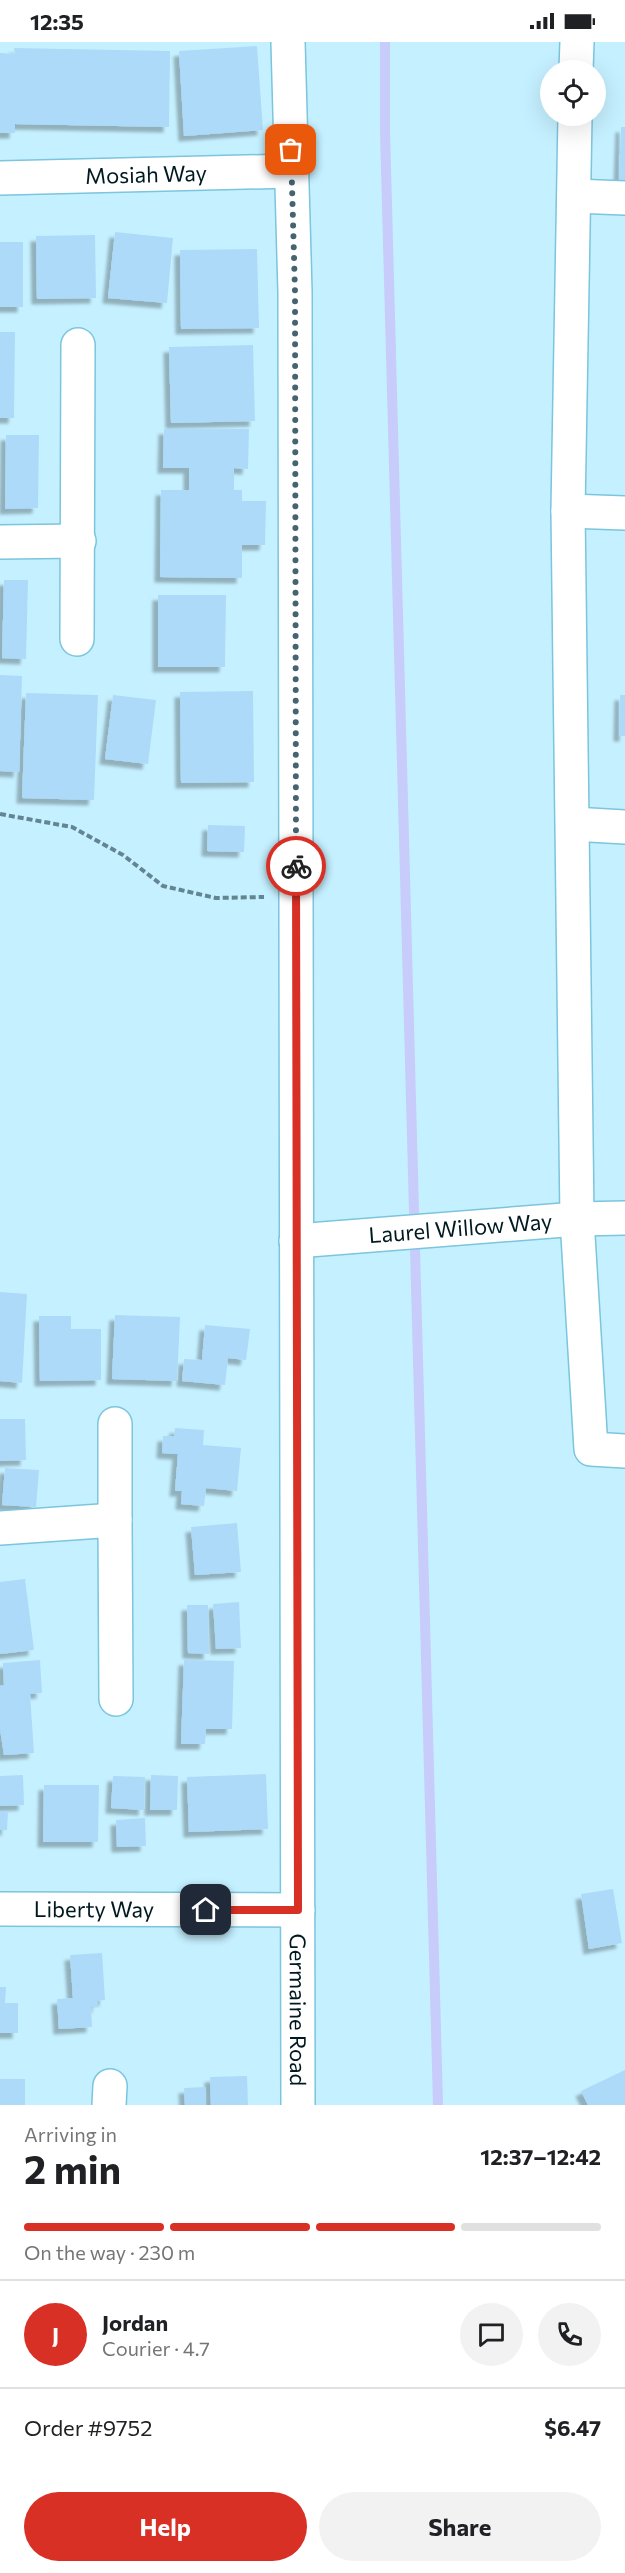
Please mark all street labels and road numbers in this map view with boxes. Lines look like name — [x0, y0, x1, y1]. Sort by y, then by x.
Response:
street label: Mosiah Way — [85, 159, 207, 189]
street label: Laurel Willow Way — [368, 1207, 553, 1248]
street label: Liberty Way — [34, 1895, 154, 1923]
street label: Germaine Road — [285, 1933, 312, 2086]

